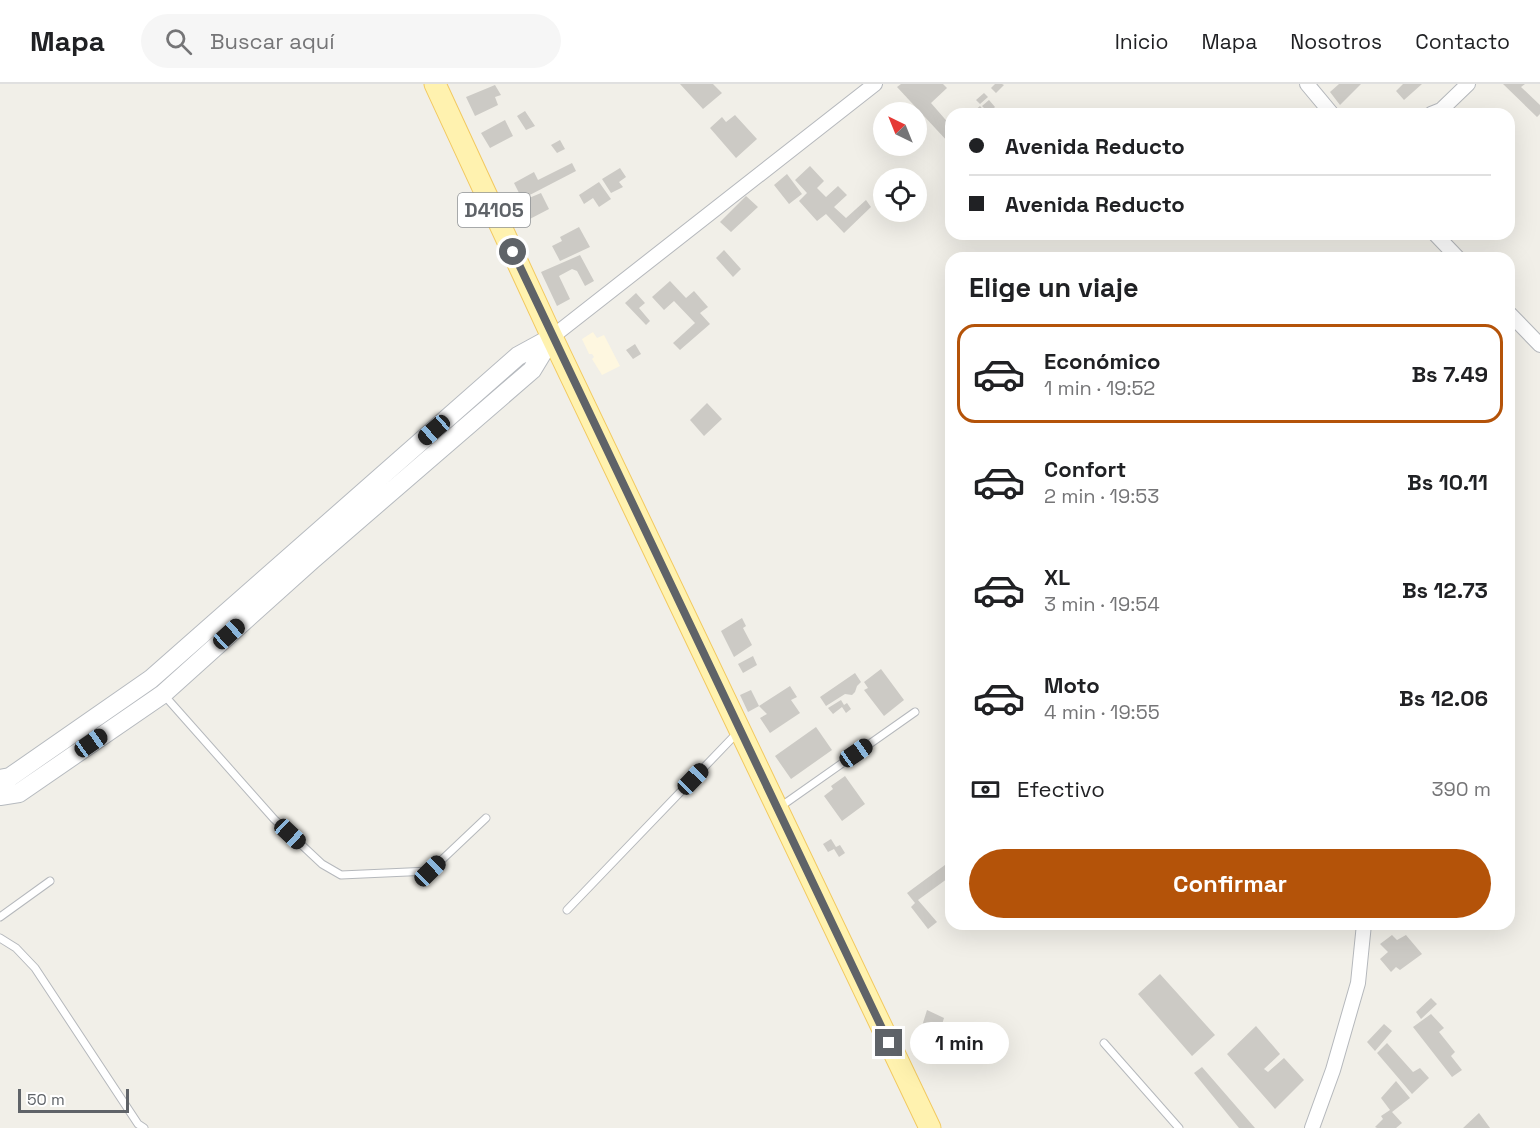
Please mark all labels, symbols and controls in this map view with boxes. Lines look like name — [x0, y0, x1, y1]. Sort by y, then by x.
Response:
search box — [141, 14, 561, 68]
text: Mapa — [30, 23, 105, 59]
icon: search — [162, 25, 195, 58]
text: Buscar aquí — [210, 27, 335, 55]
text: Inicio — [1115, 28, 1169, 55]
text: Mapa — [1202, 28, 1257, 55]
text: Nosotros — [1290, 28, 1382, 55]
text: Contacto — [1415, 28, 1510, 55]
north arrow — [873, 102, 927, 156]
map controls — [873, 102, 927, 222]
text: Avenida Reducto — [1005, 132, 1185, 160]
button: locate — [873, 168, 927, 222]
text: Avenida Reducto — [1005, 190, 1185, 218]
road number: D4105 — [458, 193, 530, 227]
route start — [499, 238, 526, 265]
text: Elige un viaje — [969, 270, 1139, 305]
icon: car — [972, 347, 1026, 401]
text: Económico — [1044, 347, 1161, 375]
text: Bs 7.49 — [1411, 360, 1488, 388]
text: 1 min · 19:52 — [1044, 375, 1155, 401]
car — [415, 411, 453, 449]
icon: car — [972, 455, 1026, 509]
text: Confort — [1044, 455, 1126, 483]
text: Bs 10.11 — [1407, 468, 1488, 496]
text: 2 min · 19:53 — [1044, 483, 1159, 509]
icon: car — [972, 563, 1026, 617]
text: XL — [1044, 563, 1070, 591]
text: Bs 12.73 — [1402, 576, 1488, 604]
text: 3 min · 19:54 — [1044, 591, 1160, 617]
car — [210, 615, 248, 653]
icon: car — [972, 671, 1026, 725]
text: Moto — [1044, 671, 1100, 699]
text: Bs 12.06 — [1399, 684, 1488, 712]
text: 4 min · 19:55 — [1044, 699, 1160, 725]
car — [71, 725, 111, 761]
car — [836, 735, 876, 771]
car — [674, 760, 712, 798]
icon: cash — [969, 773, 1002, 806]
text: Efectivo — [1017, 775, 1105, 803]
text: 390 m — [1432, 776, 1491, 802]
car — [271, 815, 309, 853]
button: Confirmar — [969, 849, 1491, 918]
car — [411, 852, 449, 890]
callout: 1 min — [910, 1022, 1009, 1064]
route end — [875, 1029, 902, 1056]
text: 1 min — [935, 1030, 984, 1056]
scale bar — [18, 1086, 129, 1114]
text: 50 m — [27, 1089, 65, 1110]

